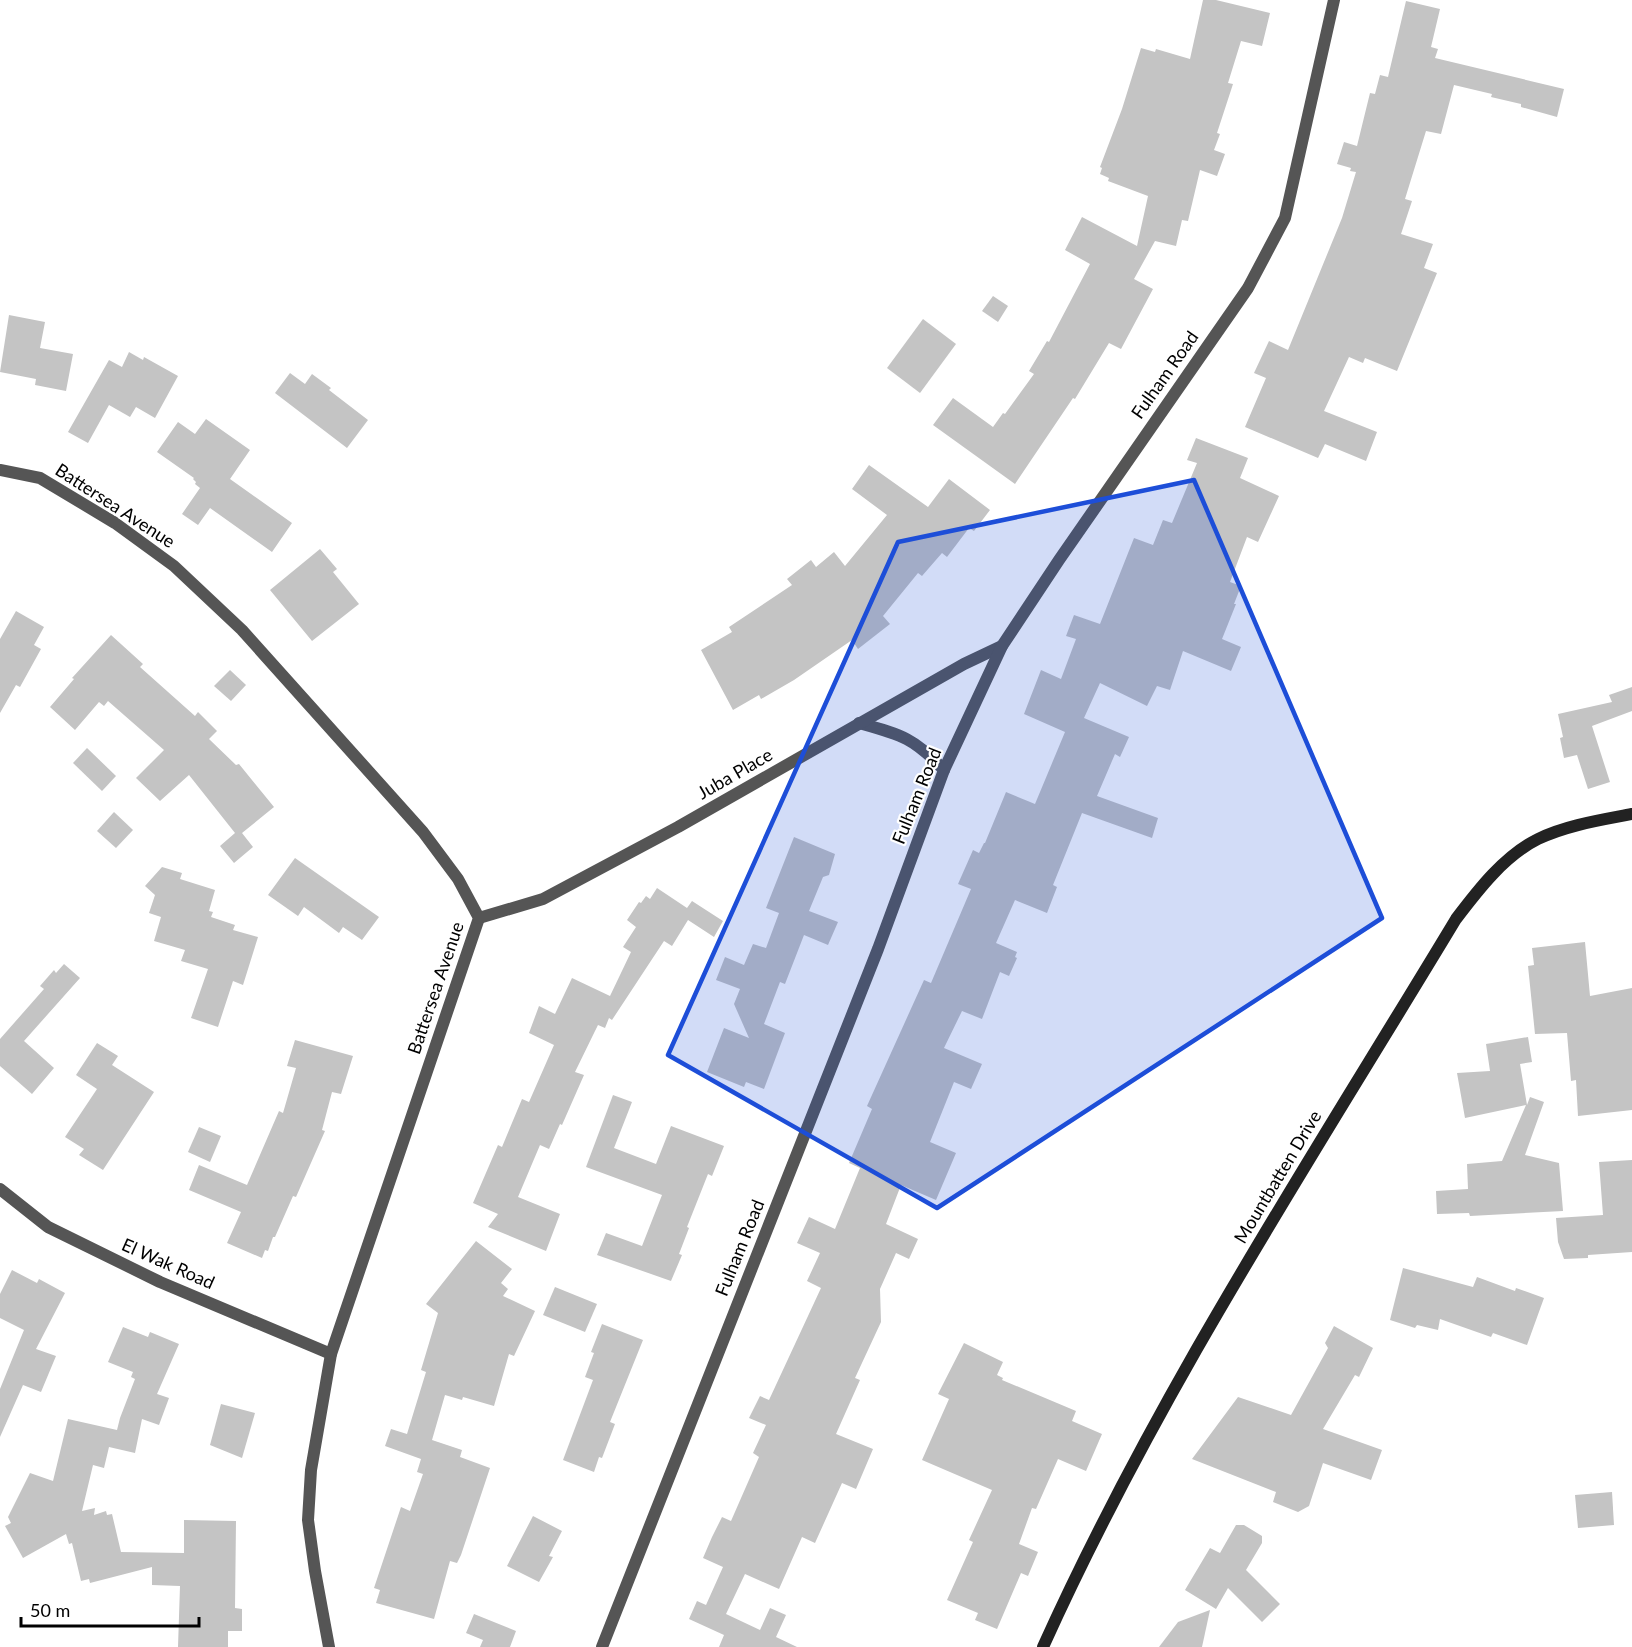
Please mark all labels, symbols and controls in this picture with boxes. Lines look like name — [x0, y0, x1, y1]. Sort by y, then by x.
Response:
street label: Fulham Road — [1126, 326, 1202, 423]
street label: Battersea Avenue — [52, 458, 180, 552]
street label: Juba Place — [693, 743, 776, 803]
street label: Fulham Road — [887, 744, 945, 847]
street label: Battersea Avenue — [402, 919, 468, 1057]
street label: Mountbatten Drive — [1229, 1106, 1326, 1247]
street label: Fulham Road — [710, 1196, 768, 1299]
street label: El Wak Road — [119, 1233, 218, 1293]
scale bar — [21, 1590, 200, 1628]
text: 50 m — [30, 1599, 70, 1621]

